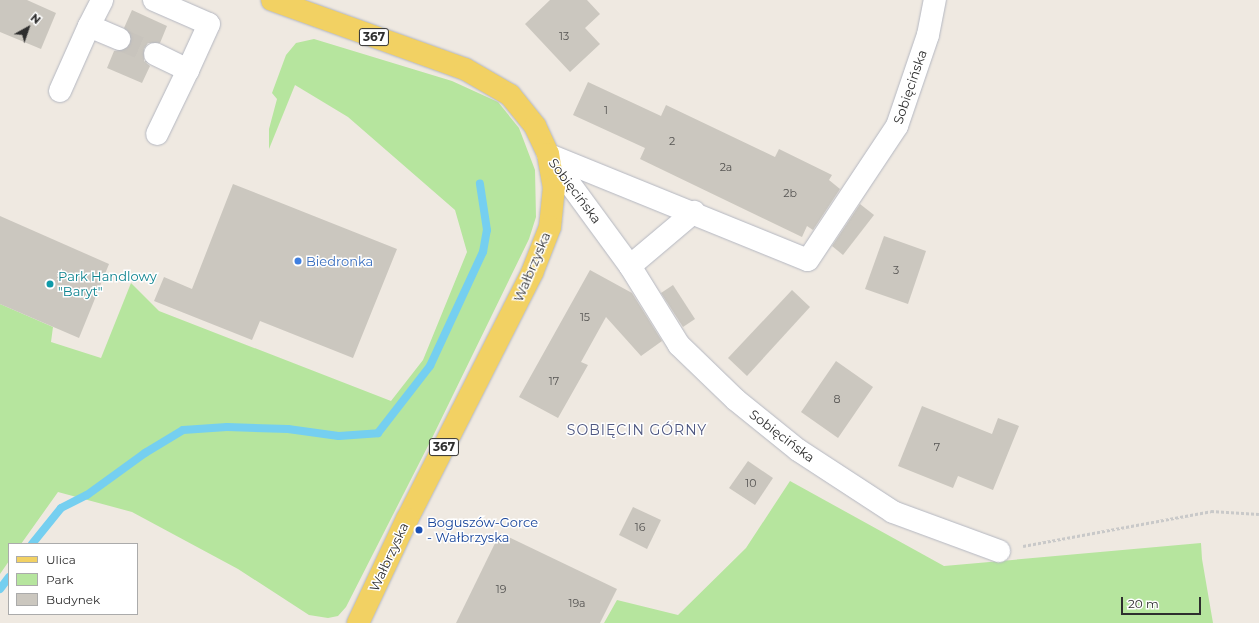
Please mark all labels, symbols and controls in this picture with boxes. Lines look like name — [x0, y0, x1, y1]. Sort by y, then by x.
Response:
north arrow — [8, 8, 48, 48]
text: N — [28, 11, 44, 27]
road number: 367 — [358, 27, 390, 47]
house number: 13 — [559, 29, 569, 43]
street label: Sobięcińska — [890, 48, 930, 126]
house number: 1 — [604, 103, 608, 117]
house number: 2 — [669, 134, 675, 148]
street label: Sobięcińska — [545, 155, 605, 227]
house number: 2a — [720, 160, 732, 174]
house number: 2b — [783, 186, 797, 200]
street label: Wałbrzyska — [510, 230, 554, 304]
place label: Biedronka — [306, 253, 373, 269]
marker: Biedronka — [293, 256, 303, 266]
house number: 3 — [893, 263, 899, 277]
place label: Park Handlowy "Baryt" — [58, 269, 157, 300]
marker: Park Handlowy "Baryt" — [45, 279, 55, 289]
house number: 15 — [580, 310, 590, 324]
house number: 17 — [549, 374, 559, 388]
house number: 8 — [833, 392, 841, 406]
street label: Sobięcińska — [746, 406, 818, 466]
district label: SOBIĘCIN GÓRNY — [567, 422, 707, 438]
road number: 367 — [428, 437, 460, 457]
house number: 7 — [934, 440, 940, 454]
house number: 10 — [745, 476, 757, 490]
place label: Boguszów-Gorce - Wałbrzyska — [427, 515, 538, 546]
street label: Wałbrzyska — [366, 520, 412, 594]
house number: 16 — [635, 520, 645, 534]
marker: Boguszów-Gorce - Wałbrzyska — [414, 525, 424, 535]
legend — [8, 543, 138, 615]
text: Ulica — [46, 552, 76, 567]
text: Park — [46, 572, 73, 587]
house number: 19 — [496, 582, 506, 596]
scale bar — [1123, 589, 1203, 615]
text: Budynek — [46, 592, 100, 607]
house number: 19a — [568, 596, 586, 610]
text: 20 m — [1128, 596, 1159, 611]

